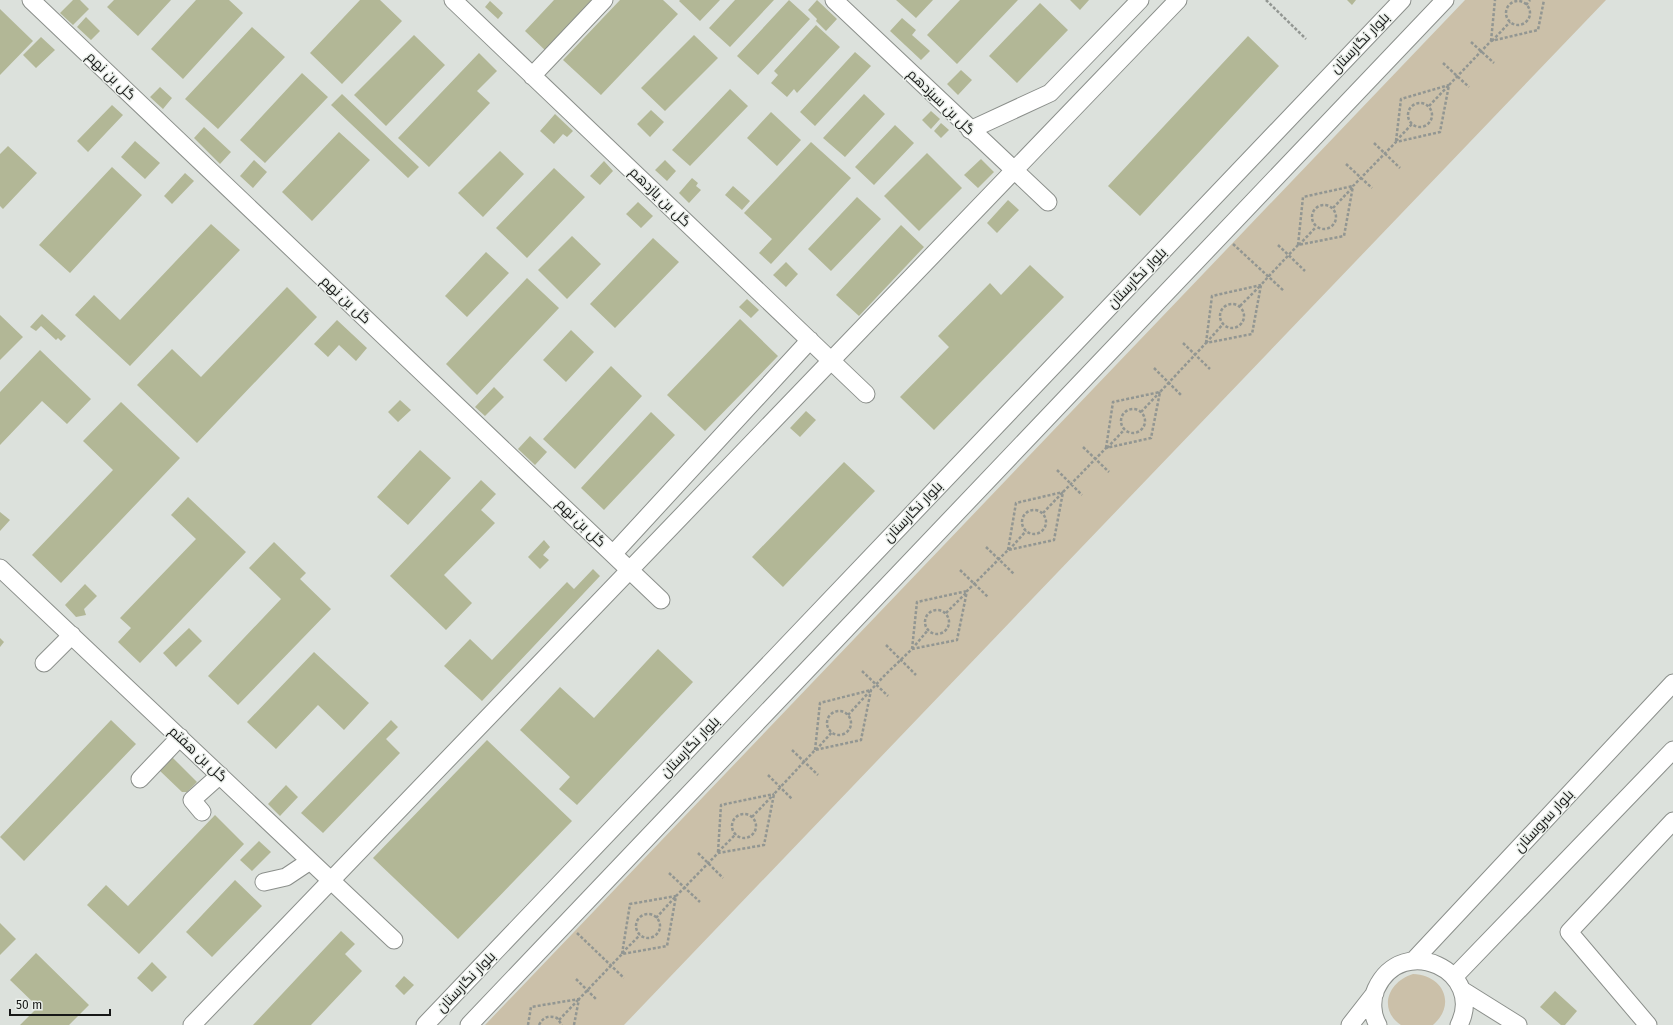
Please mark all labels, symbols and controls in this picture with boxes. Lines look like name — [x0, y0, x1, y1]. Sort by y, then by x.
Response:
street label: بلوار نگارستان — [1327, 9, 1393, 77]
street label: گل بن نهم — [82, 48, 139, 105]
street label: گل بن سیزدهم — [903, 66, 978, 139]
street label: گل بن یازدهم — [625, 163, 694, 231]
street label: بلوار نگارستان — [1104, 244, 1170, 312]
street label: گل بن نهم — [317, 273, 375, 328]
street label: بلوار نگارستان — [880, 478, 946, 546]
street label: گل بن نهم — [552, 495, 609, 552]
street label: بلوار نگارستان — [657, 713, 723, 781]
street label: گل بن هفتم — [165, 723, 231, 786]
street label: بلوار سروستان — [1511, 786, 1577, 856]
street label: بلوار نگارستان — [433, 948, 499, 1016]
scale bar — [10, 991, 110, 1017]
text: 50 m — [16, 998, 42, 1012]

